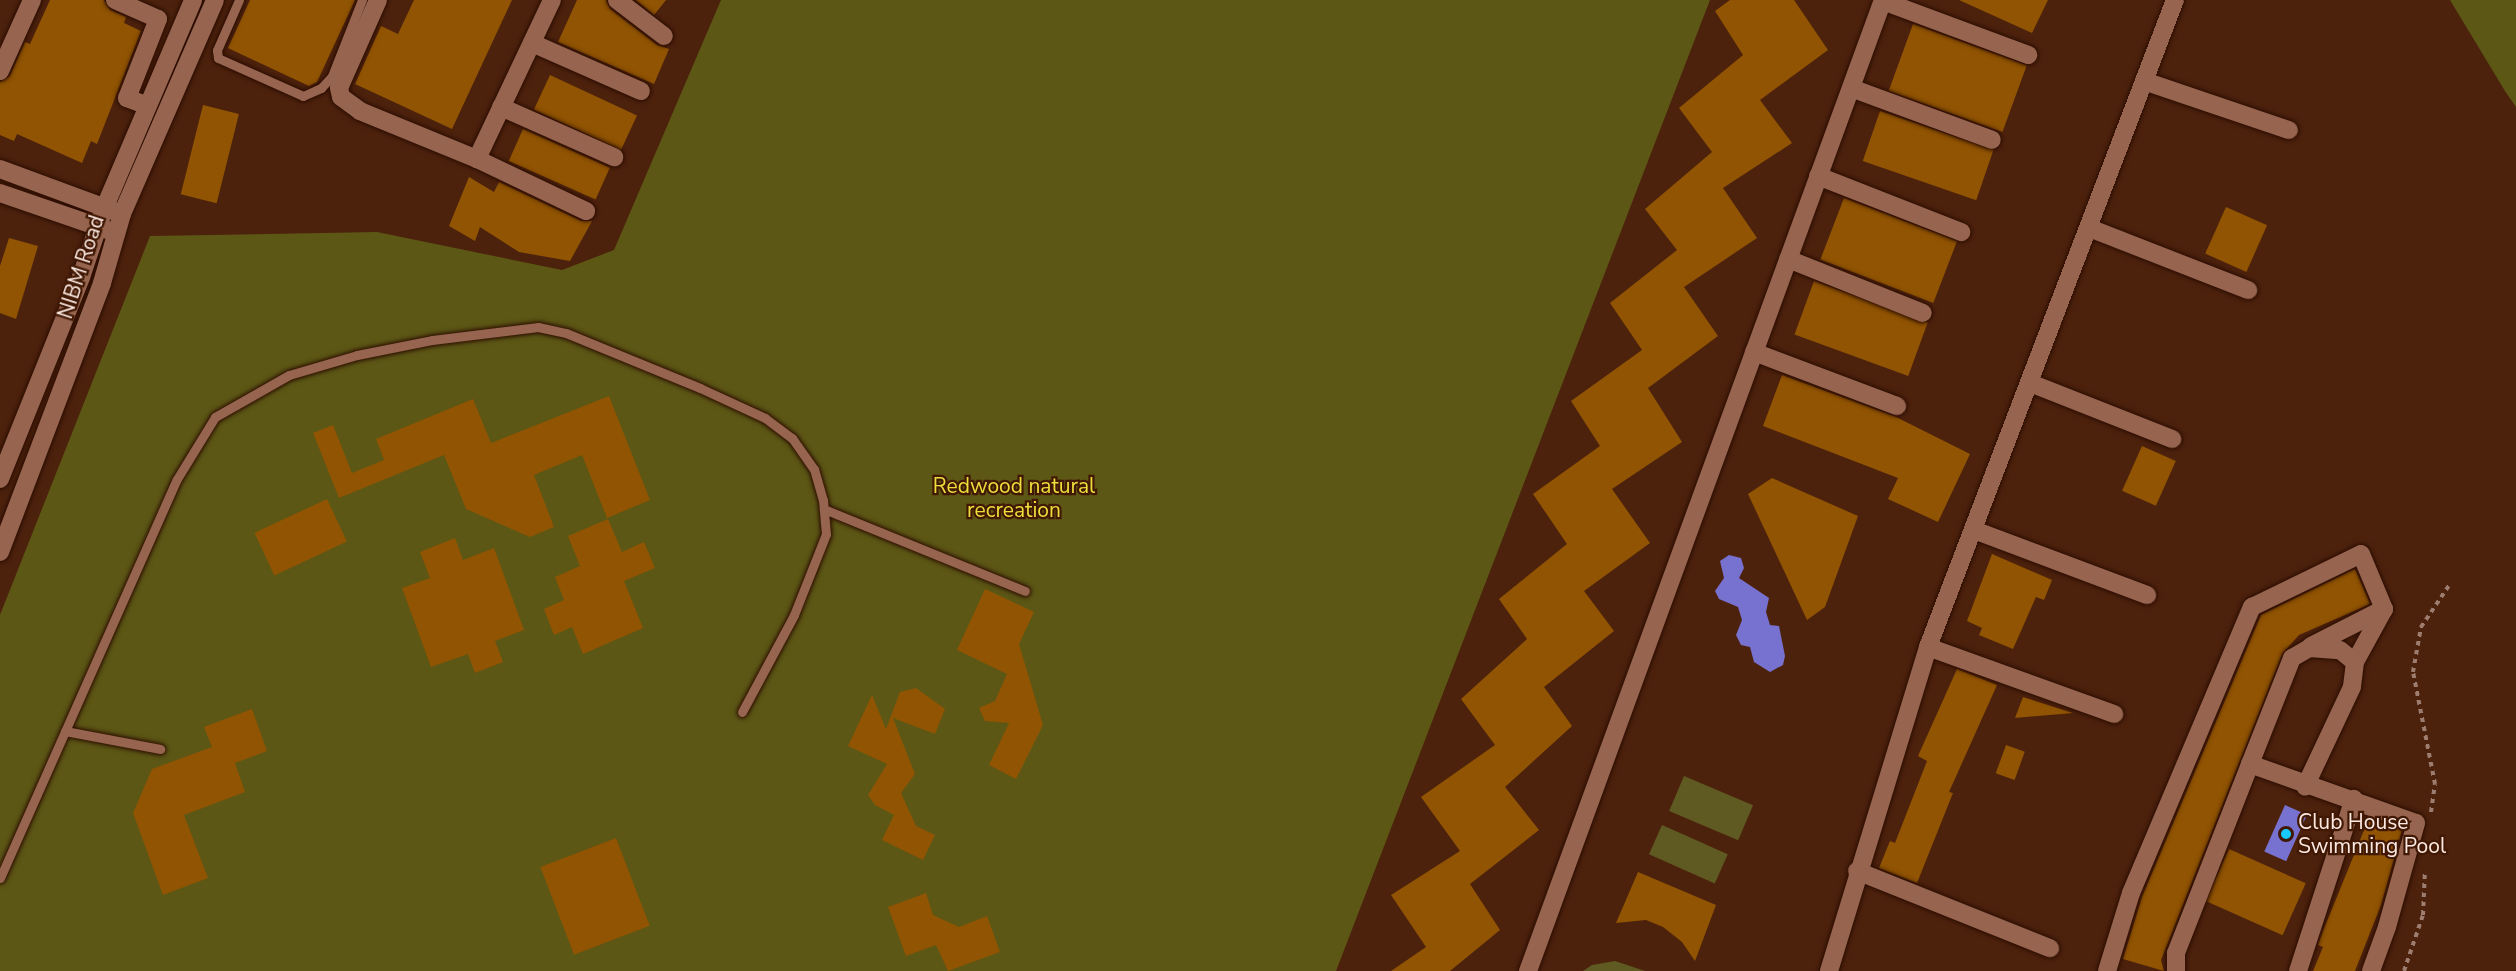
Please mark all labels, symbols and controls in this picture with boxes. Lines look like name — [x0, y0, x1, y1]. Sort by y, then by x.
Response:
street label: NIBM Road — [52, 212, 110, 322]
park label: Redwood natural recreation — [933, 473, 1095, 523]
place label: Club House Swimming Pool — [2298, 809, 2446, 859]
marker: Club House Swimming Pool — [2279, 827, 2293, 841]

